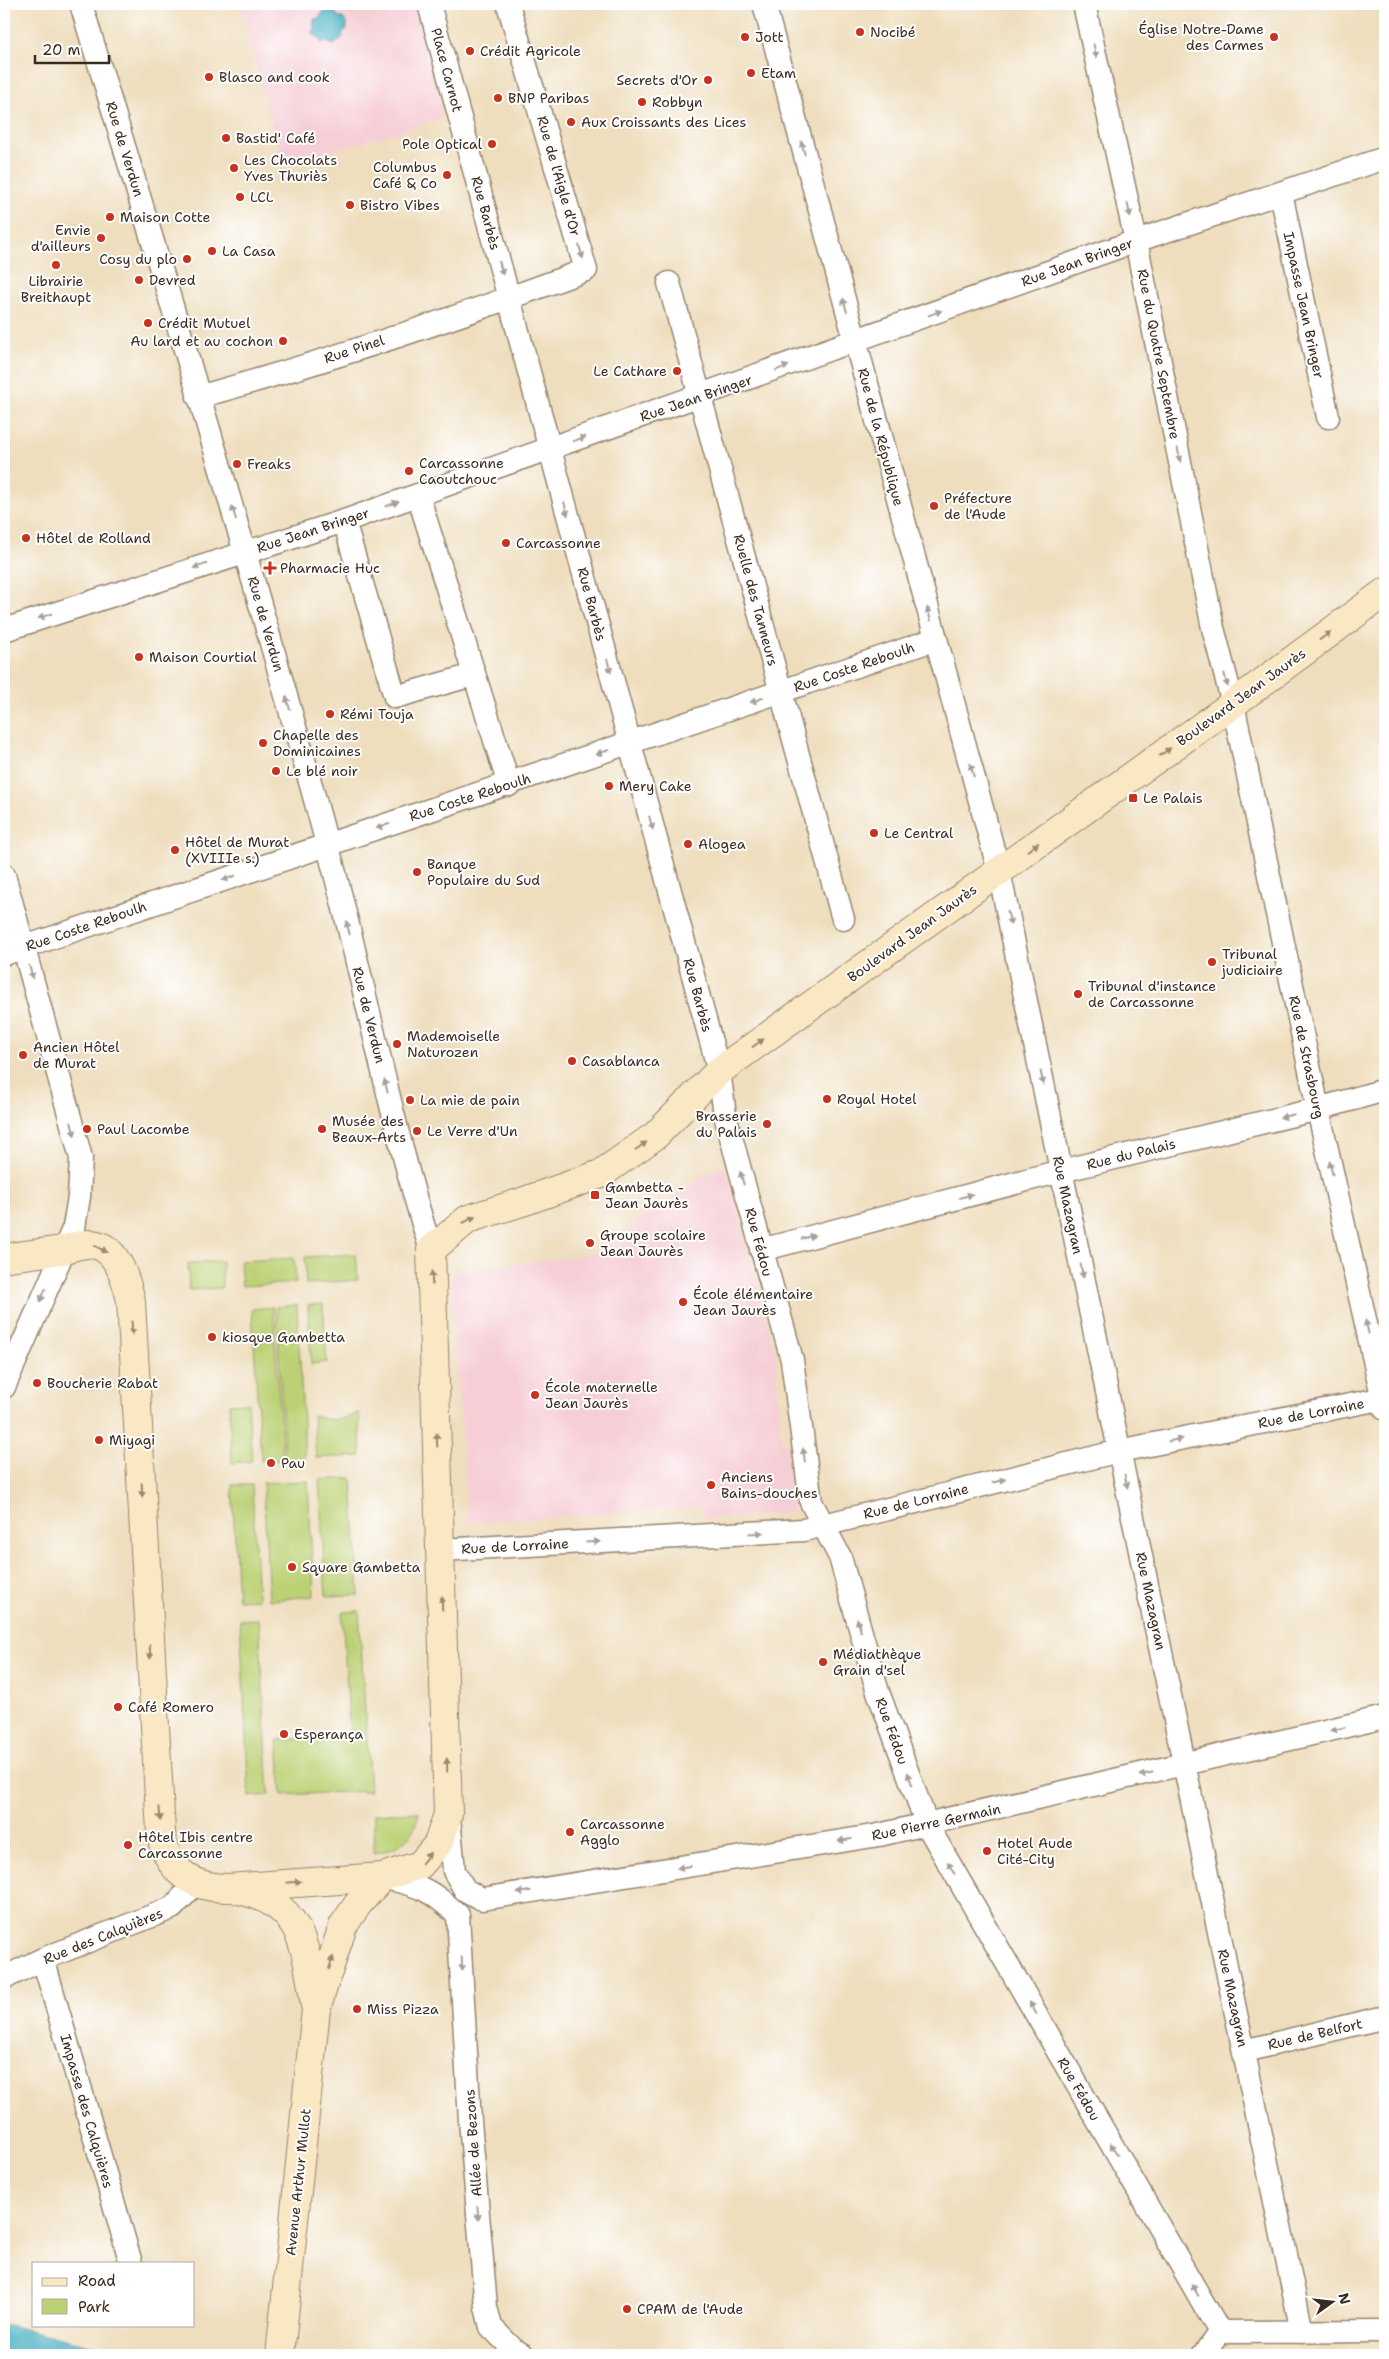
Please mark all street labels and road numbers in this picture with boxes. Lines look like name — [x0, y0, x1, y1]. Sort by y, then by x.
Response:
street label: Place Carnot — [427, 26, 467, 114]
street label: Rue de Verdun — [102, 99, 148, 199]
street label: Rue de l'Aigle d'Or — [533, 114, 585, 239]
street label: Rue Barbès — [468, 174, 505, 252]
street label: Impasse Jean Bringer — [1280, 230, 1328, 380]
street label: Rue Jean Bringer — [1019, 233, 1136, 291]
street label: Rue du Quatre Septembre — [1134, 267, 1184, 441]
street label: Rue Pinel — [322, 331, 387, 367]
street label: Rue de la République — [854, 366, 908, 508]
street label: Rue Jean Bringer — [638, 370, 755, 426]
street label: Rue Jean Bringer — [254, 503, 372, 557]
street label: Ruelle des Tanneurs — [730, 532, 782, 668]
street label: Rue Barbès — [574, 565, 611, 643]
street label: Rue de Verdun — [244, 574, 288, 674]
street label: Rue Coste Reboulh — [791, 638, 917, 696]
street label: Boulevard Jean Jaurès — [1173, 644, 1309, 750]
street label: Rue Coste Reboulh — [407, 769, 533, 825]
street label: Boulevard Jean Jaurès — [844, 880, 980, 986]
street label: Rue Coste Reboulh — [23, 897, 149, 955]
street label: Rue Barbès — [680, 956, 717, 1034]
street label: Rue de Verdun — [348, 965, 390, 1066]
street label: Rue de Strasbourg — [1285, 994, 1329, 1120]
street label: Rue du Palais — [1085, 1134, 1177, 1174]
street label: Rue Mazagran — [1049, 1154, 1087, 1256]
street label: Rue Fédou — [741, 1206, 777, 1278]
street label: Rue de Lorraine — [1256, 1394, 1366, 1432]
street label: Rue de Lorraine — [861, 1479, 971, 1523]
street label: Rue de Lorraine — [461, 1534, 569, 1558]
street label: Rue Mazagran — [1132, 1550, 1170, 1652]
street label: Rue Fédou — [872, 1695, 912, 1767]
street label: Rue Pierre Germain — [870, 1799, 1003, 1844]
street label: Rue des Calquières — [40, 1904, 166, 1968]
street label: Rue Mazagran — [1214, 1947, 1252, 2049]
street label: Rue de Belfort — [1266, 2014, 1364, 2054]
street label: Impasse des Calquières — [56, 2032, 118, 2190]
street label: Rue Fédou — [1054, 2054, 1104, 2124]
street label: Allée de Bezons — [460, 2088, 486, 2198]
street label: Avenue Arthur Mullot — [281, 2107, 315, 2257]

